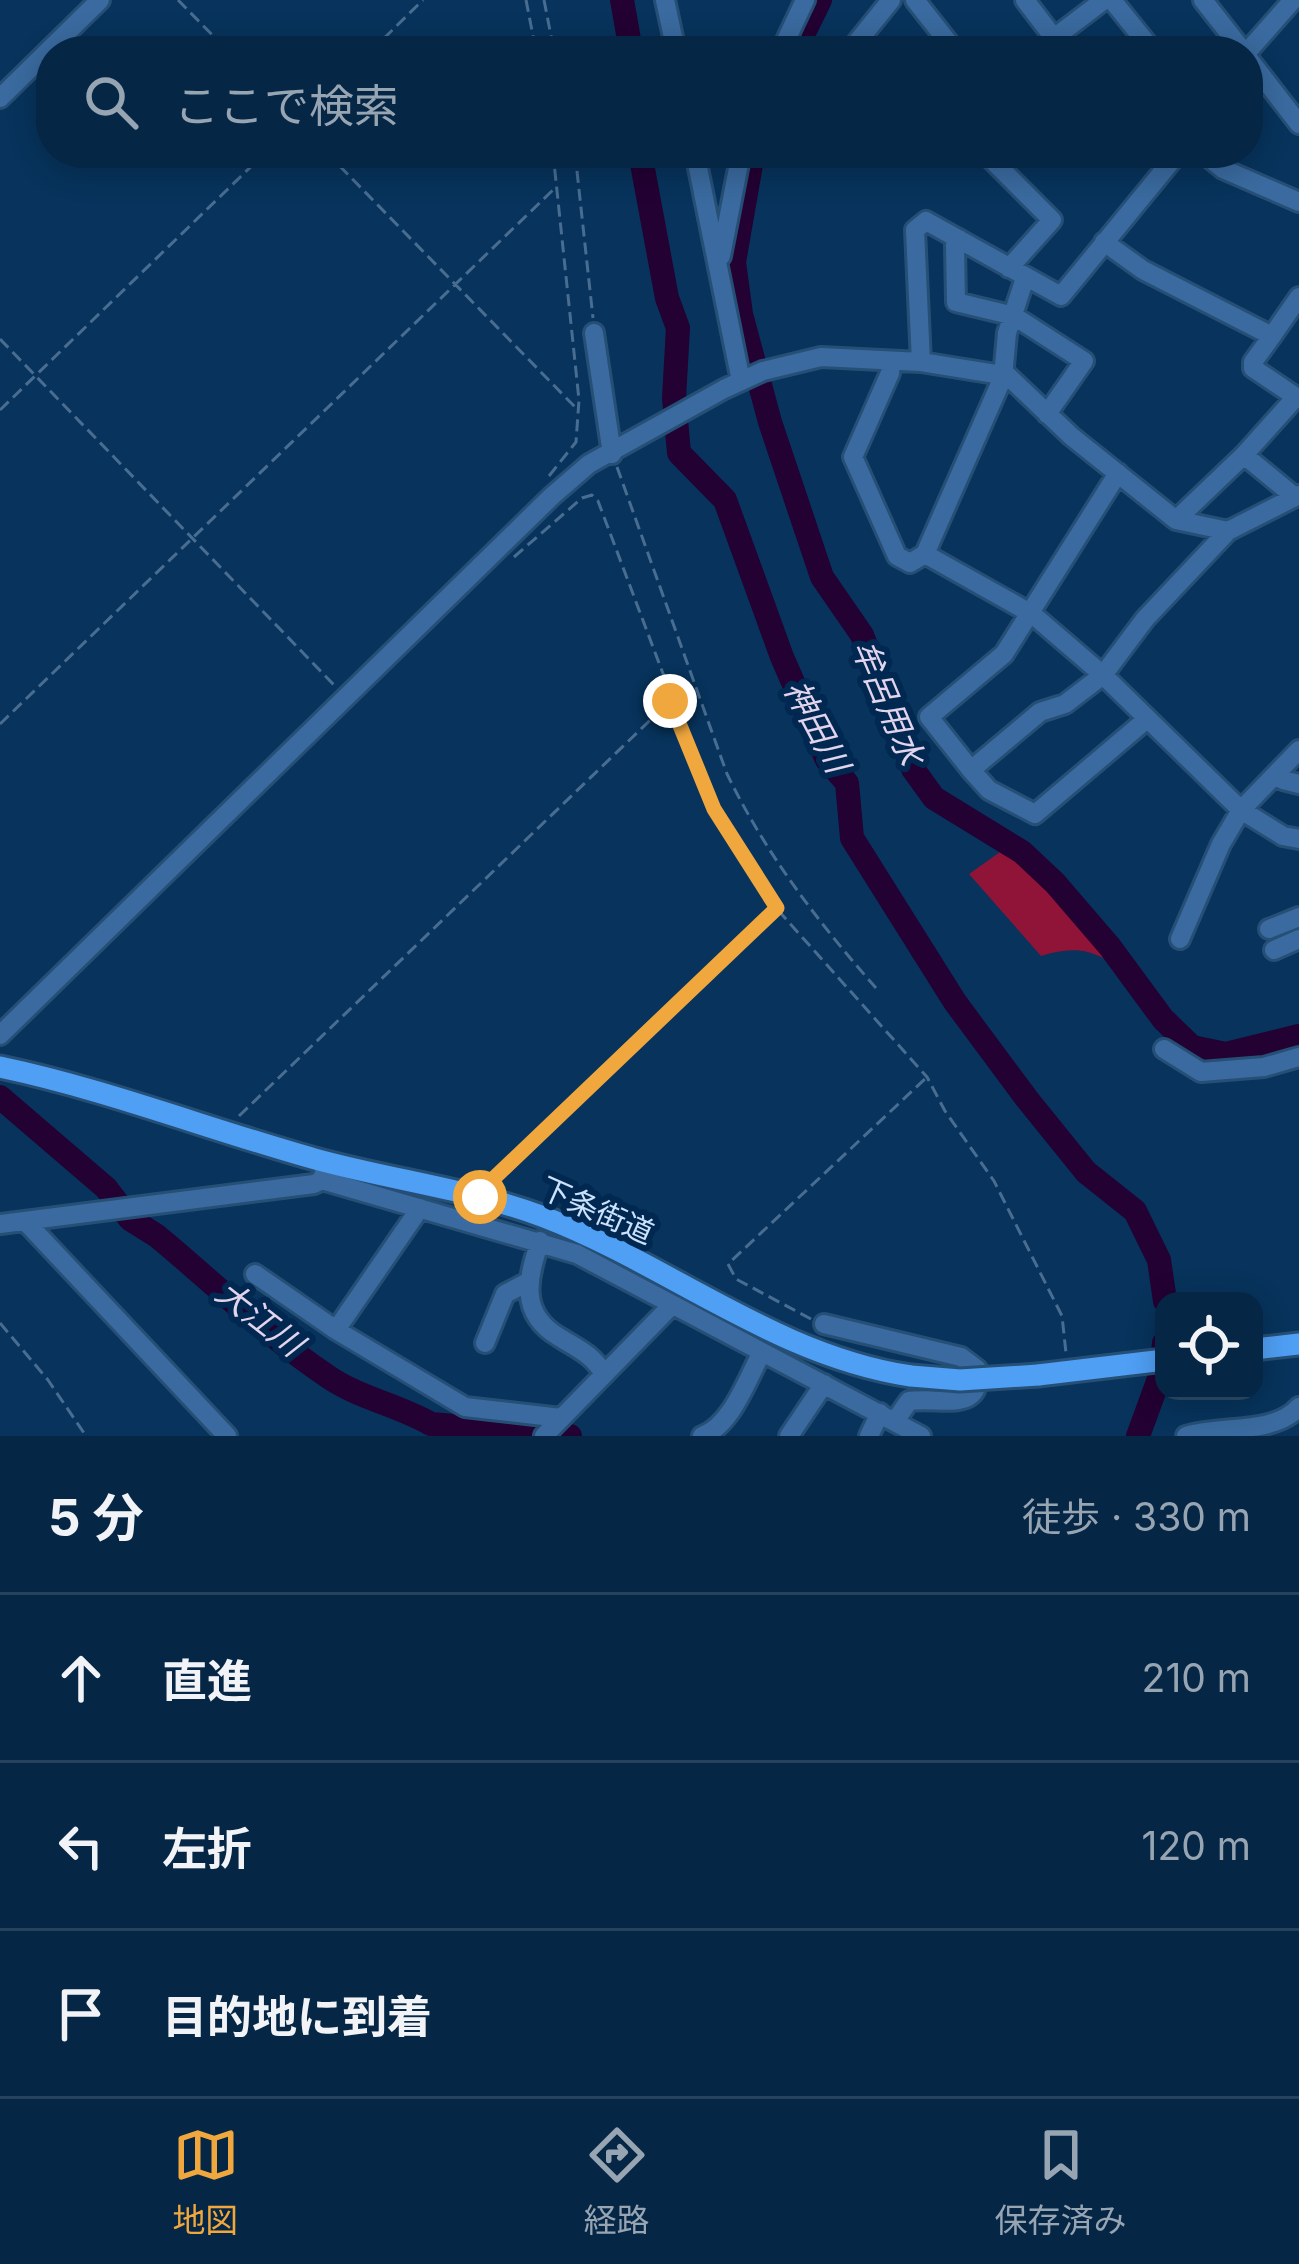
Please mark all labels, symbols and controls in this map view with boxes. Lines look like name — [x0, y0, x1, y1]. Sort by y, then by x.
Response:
search box — [36, 36, 1263, 168]
icon: search — [78, 69, 144, 135]
text: ここで検索 — [174, 78, 399, 133]
water label: 牟呂用水 — [844, 633, 933, 773]
water label: 神田川 — [776, 673, 859, 782]
route end — [643, 674, 697, 728]
street label: 下条街道 — [535, 1169, 660, 1251]
route start — [453, 1170, 507, 1224]
water label: 大江川 — [209, 1272, 314, 1366]
map controls — [1155, 1292, 1263, 1400]
button: locate — [1155, 1292, 1263, 1400]
text: 5 分 — [48, 1487, 144, 1548]
text: 徒歩 · 330 m — [1022, 1493, 1251, 1540]
icon: ahead — [48, 1645, 114, 1711]
text: 直進 — [162, 1653, 252, 1708]
text: 210 m — [1142, 1654, 1251, 1701]
icon: left — [48, 1813, 114, 1879]
text: 左折 — [162, 1821, 252, 1876]
text: 120 m — [1142, 1822, 1251, 1869]
icon: arrive — [48, 1981, 114, 2047]
text: 目的地に到着 — [162, 1989, 432, 2044]
tab: 地図 — [173, 2122, 239, 2242]
tab: 経路 — [584, 2122, 650, 2242]
tab: 保存済み — [995, 2122, 1127, 2242]

